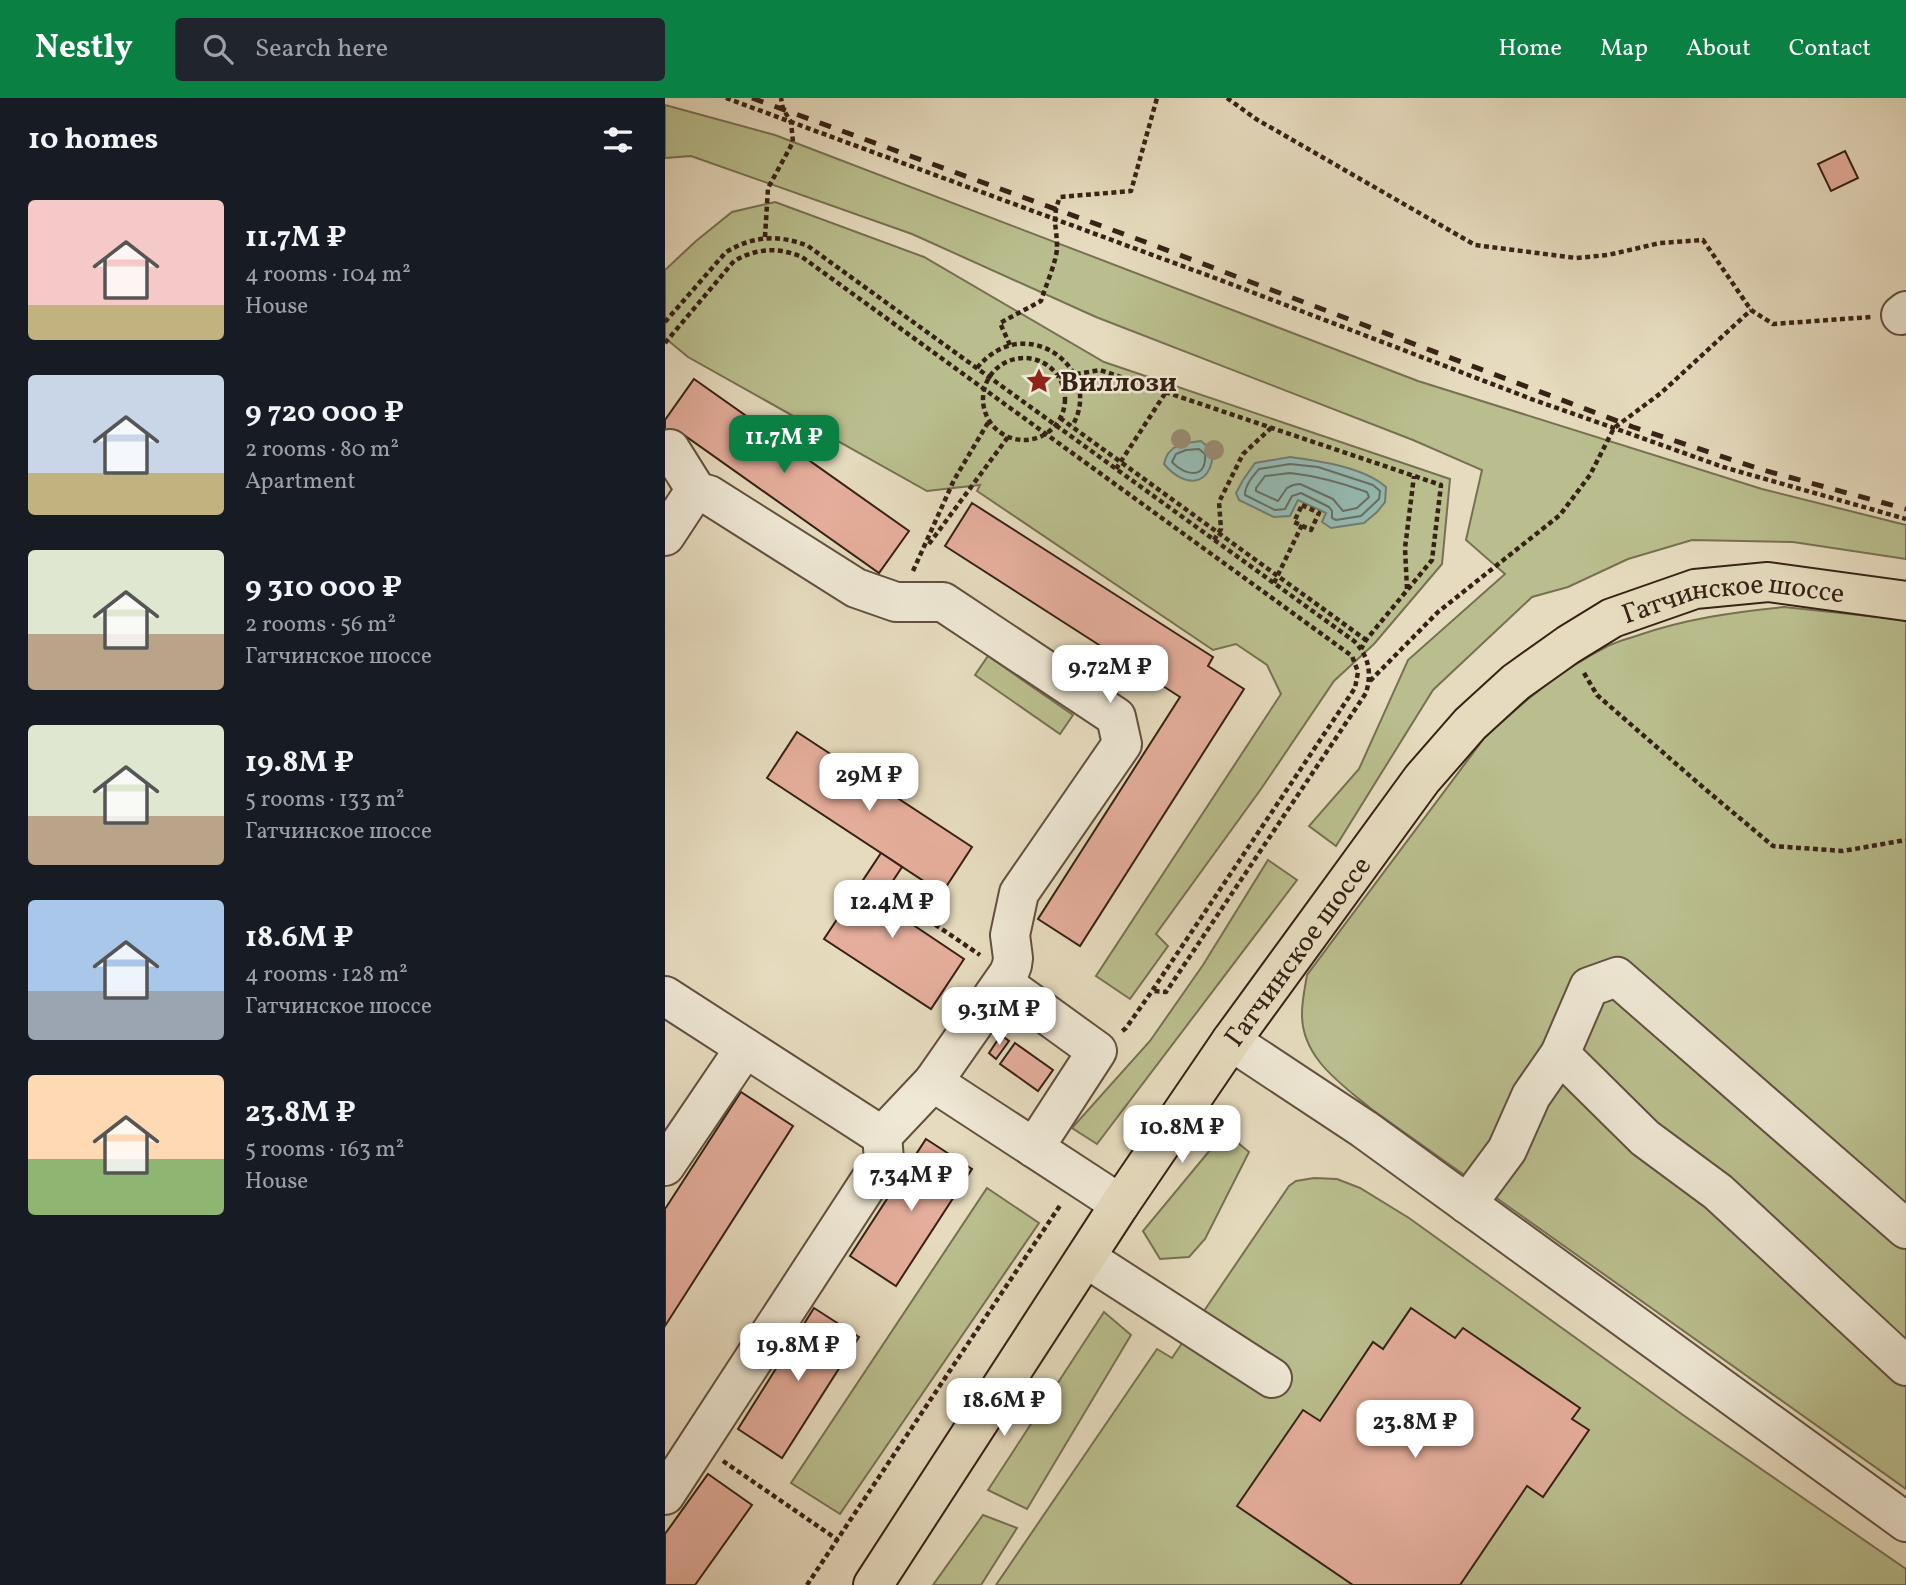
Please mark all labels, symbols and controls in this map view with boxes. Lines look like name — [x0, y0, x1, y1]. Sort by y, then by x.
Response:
search box — [175, 18, 665, 81]
text: Nestly — [35, 26, 133, 72]
icon: search — [199, 30, 237, 68]
text: Search here — [255, 31, 388, 67]
text: Home — [1498, 32, 1562, 66]
text: Map — [1600, 32, 1648, 66]
text: About — [1686, 32, 1751, 66]
text: Contact — [1789, 32, 1871, 66]
text: 10 homes — [28, 119, 158, 161]
icon: filters — [599, 121, 637, 159]
text: 11.7M ₽ — [245, 217, 347, 259]
icon: home — [84, 228, 168, 312]
text: 4 rooms · 104 m² — [245, 259, 411, 291]
text: House — [245, 291, 308, 323]
place label: Виллози — [1060, 364, 1177, 403]
place icon: Виллози — [1024, 366, 1054, 396]
text: 9 720 000 ₽ — [245, 392, 404, 434]
icon: home — [84, 403, 168, 487]
pin: 11.7M ₽ — [719, 416, 849, 475]
text: 11.7M ₽ — [745, 422, 823, 454]
text: 2 rooms · 80 m² — [245, 434, 399, 466]
text: Apartment — [245, 466, 356, 498]
street label: Гатчинское шоссе — [1617, 565, 1847, 635]
text: 9 310 000 ₽ — [245, 567, 402, 609]
icon: home — [84, 578, 168, 662]
text: 2 rooms · 56 m² — [245, 609, 396, 641]
text: Гатчинское шоссе — [245, 641, 432, 673]
pin: 9.72M ₽ — [1045, 646, 1175, 705]
text: 9.72M ₽ — [1068, 652, 1152, 684]
text: 19.8M ₽ — [245, 742, 354, 784]
icon: home — [84, 753, 168, 837]
pin: 29M ₽ — [820, 754, 918, 813]
text: 29M ₽ — [835, 760, 903, 792]
text: 5 rooms · 133 m² — [245, 784, 405, 816]
text: Гатчинское шоссе — [245, 816, 432, 848]
street label: Гатчинское шоссе — [1216, 849, 1382, 1056]
pin: 12.4M ₽ — [827, 880, 957, 940]
text: 12.4M ₽ — [850, 887, 934, 919]
text: 18.6M ₽ — [245, 917, 354, 959]
icon: home — [84, 928, 168, 1012]
text: 4 rooms · 128 m² — [245, 959, 408, 991]
pin: 9.31M ₽ — [934, 988, 1064, 1047]
text: Гатчинское шоссе — [245, 991, 432, 1023]
text: 9.31M ₽ — [958, 994, 1040, 1026]
text: 23.8M ₽ — [245, 1092, 356, 1134]
icon: home — [84, 1103, 168, 1187]
pin: 10.8M ₽ — [1117, 1105, 1247, 1165]
text: 10.8M ₽ — [1139, 1112, 1225, 1144]
text: 5 rooms · 163 m² — [245, 1134, 404, 1166]
pin: 7.34M ₽ — [846, 1154, 976, 1213]
text: 7.34M ₽ — [869, 1160, 953, 1192]
text: House — [245, 1166, 308, 1198]
pin: 19.8M ₽ — [733, 1324, 863, 1383]
text: 19.8M ₽ — [756, 1330, 840, 1362]
pin: 18.6M ₽ — [939, 1378, 1069, 1438]
text: 18.6M ₽ — [962, 1385, 1046, 1417]
pin: 23.8M ₽ — [1350, 1400, 1480, 1460]
text: 23.8M ₽ — [1372, 1407, 1458, 1439]

